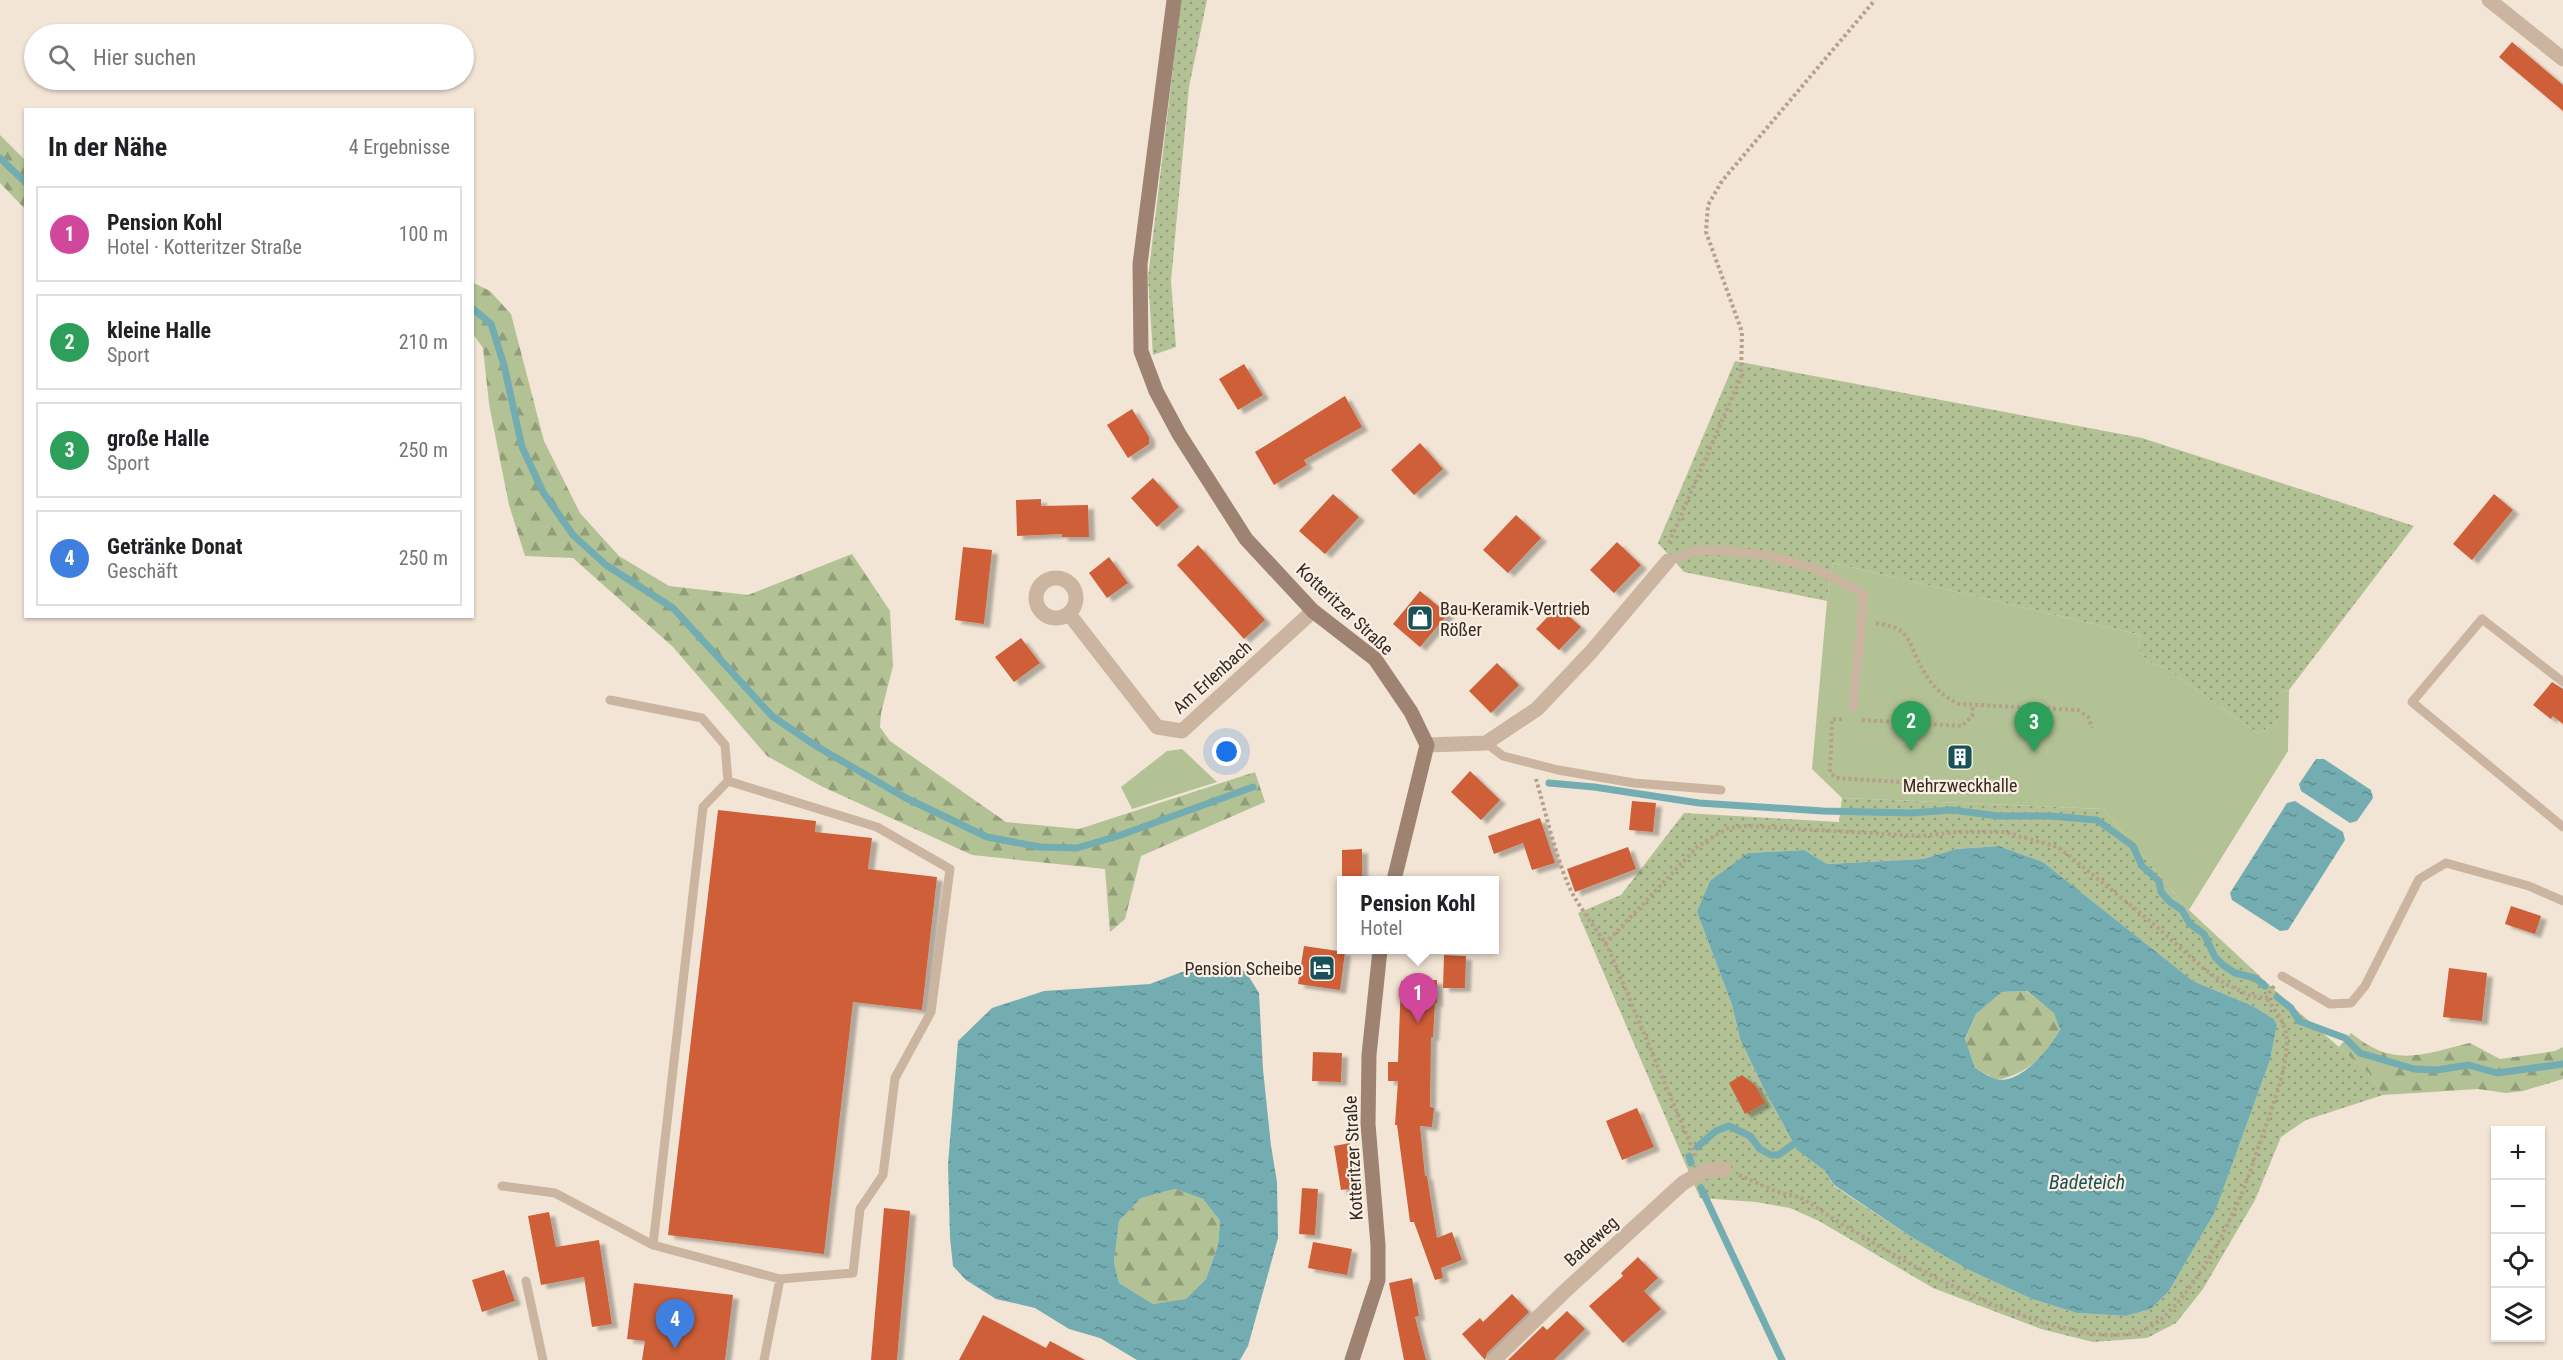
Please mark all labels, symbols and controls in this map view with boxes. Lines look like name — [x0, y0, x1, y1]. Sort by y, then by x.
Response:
search box — [24, 24, 474, 90]
icon: search — [45, 41, 78, 74]
text: Hier suchen — [93, 45, 196, 70]
text: In der Nähe — [48, 132, 167, 162]
text: 4 Ergebnisse — [349, 135, 450, 159]
text: Pension Kohl — [107, 210, 222, 235]
text: 1 — [64, 222, 75, 246]
text: 100 m — [399, 222, 448, 246]
text: Hotel · Kotteritzer Straße — [107, 235, 302, 259]
text: kleine Halle — [107, 318, 211, 343]
text: 2 — [64, 330, 75, 354]
text: 210 m — [399, 330, 448, 354]
text: Sport — [107, 343, 150, 367]
text: große Halle — [107, 426, 209, 451]
text: 3 — [64, 438, 75, 462]
text: 250 m — [399, 438, 448, 462]
text: Sport — [107, 451, 150, 475]
text: Getränke Donat — [107, 534, 243, 559]
text: 4 — [64, 546, 75, 570]
text: 250 m — [399, 546, 448, 570]
text: Geschäft — [107, 559, 178, 583]
street label: Kotteritzer Straße — [1292, 559, 1398, 659]
place label: Bau-Keramik-Vertrieb Rößer — [1440, 598, 1590, 640]
shop icon: Bau-Keramik-Vertrieb Rößer — [1405, 603, 1435, 633]
street label: Am Erlenbach — [1168, 636, 1256, 718]
pin: 2 — [1892, 702, 1930, 751]
pin: 3 — [2014, 702, 2054, 752]
your location — [1212, 737, 1241, 766]
building icon: Mehrzweckhalle — [1945, 742, 1975, 772]
place label: Mehrzweckhalle — [1903, 775, 2017, 796]
popup — [1337, 876, 1499, 954]
text: Pension Kohl — [1360, 891, 1476, 916]
text: Hotel — [1360, 916, 1403, 940]
hotel icon: Pension Scheibe — [1307, 953, 1337, 983]
place label: Pension Scheibe — [1185, 958, 1302, 979]
pin: 1 — [1398, 974, 1438, 1023]
street label: Kotteritzer Straße — [1339, 1095, 1367, 1221]
map controls — [2491, 1126, 2545, 1342]
button: + — [2491, 1126, 2545, 1180]
water label: Badeteich — [2049, 1170, 2125, 1194]
button: − — [2491, 1180, 2545, 1234]
street label: Badeweg — [1560, 1212, 1622, 1270]
button: locate — [2491, 1234, 2545, 1288]
button: layers — [2491, 1288, 2545, 1342]
pin: 4 — [656, 1300, 694, 1349]

